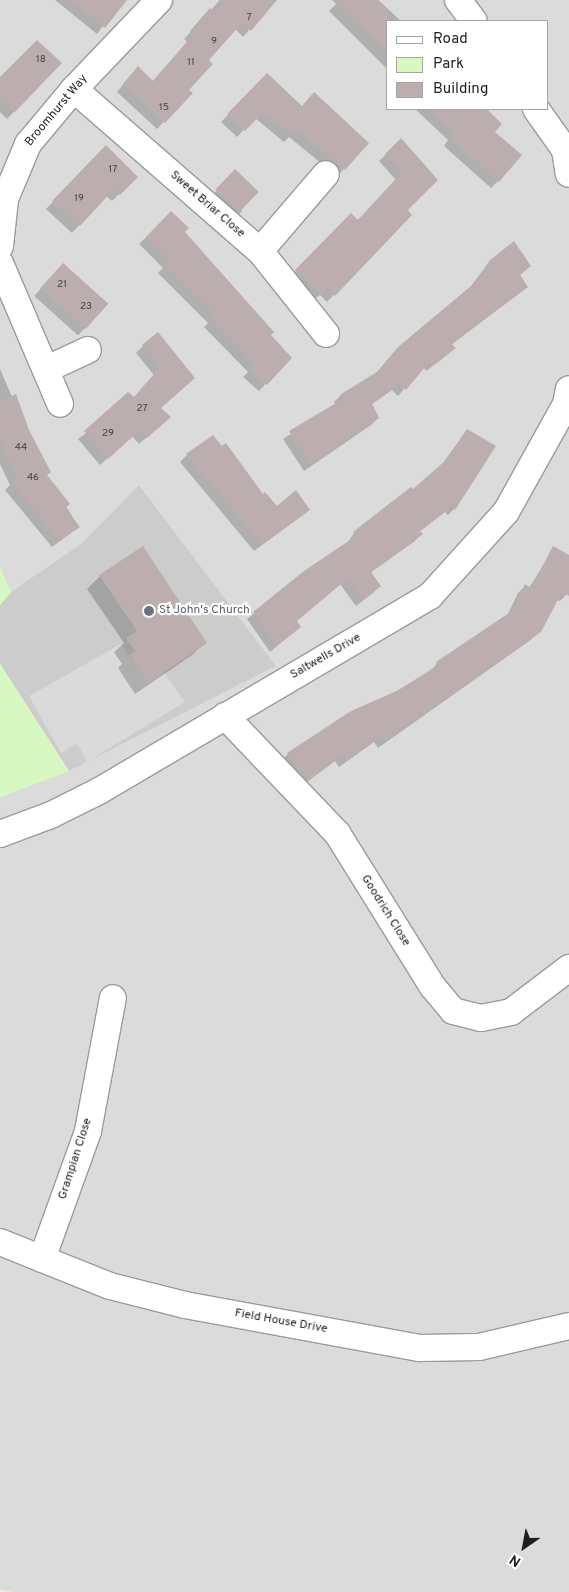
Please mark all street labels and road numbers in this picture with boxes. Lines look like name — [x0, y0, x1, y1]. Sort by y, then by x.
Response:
street label: Broomhurst Way — [23, 72, 91, 150]
street label: Sweet Briar Close — [167, 169, 247, 241]
street label: Saltwells Drive — [288, 631, 364, 683]
street label: Goodrich Close — [357, 873, 413, 949]
street label: Grampian Close — [56, 1116, 96, 1202]
street label: Field House Drive — [233, 1307, 329, 1337]

